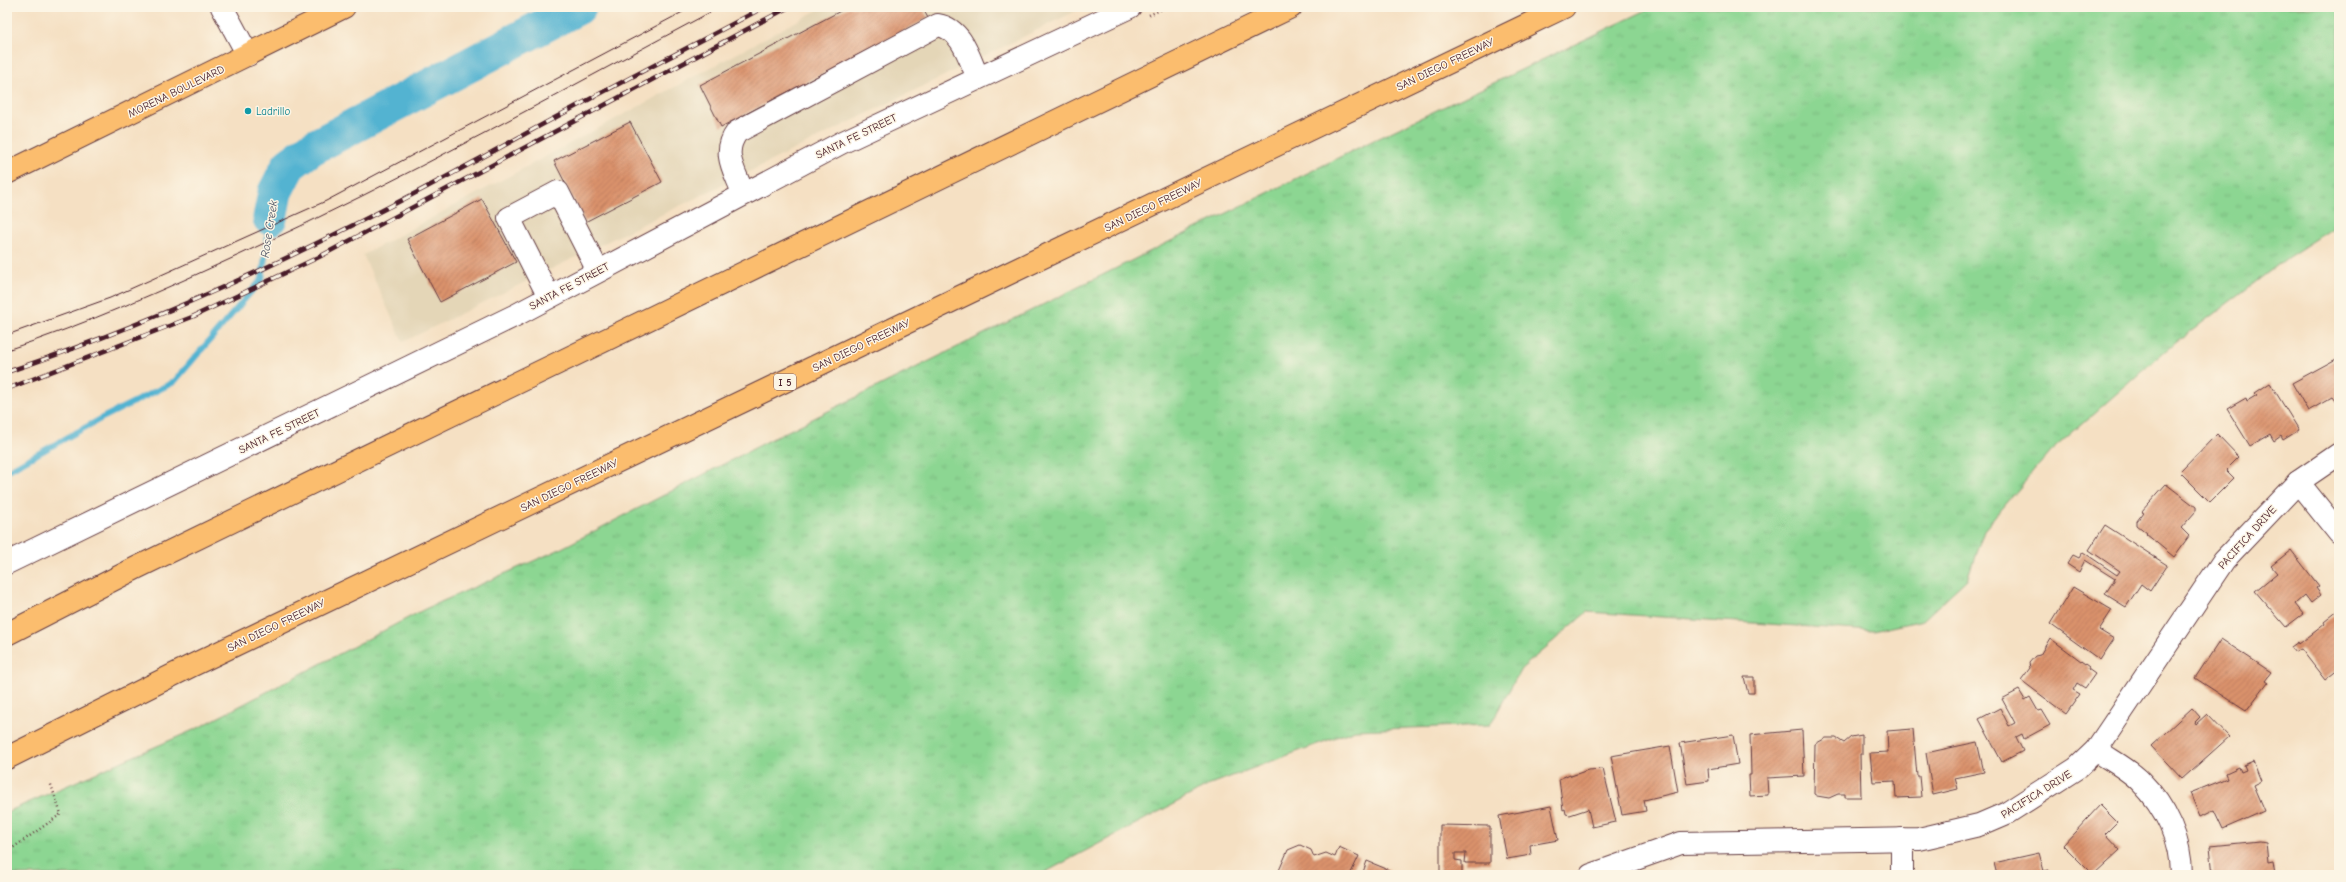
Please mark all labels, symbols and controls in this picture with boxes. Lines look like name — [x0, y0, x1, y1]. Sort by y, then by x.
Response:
street label: SAN DIEGO FREEWAY — [1394, 35, 1496, 94]
street label: MORENA BOULEVARD — [126, 62, 227, 120]
place label: Ladrillo — [256, 105, 291, 118]
marker: Ladrillo — [243, 106, 253, 116]
street label: SANTA FE STREET — [814, 111, 899, 162]
street label: SAN DIEGO FREEWAY — [1102, 176, 1204, 235]
water label: Rose Creek — [258, 199, 280, 259]
street label: SANTA FE STREET — [527, 260, 612, 313]
street label: SAN DIEGO FREEWAY — [810, 316, 912, 375]
road number: I 5 — [774, 374, 796, 390]
street label: SANTA FE STREET — [237, 406, 322, 457]
street label: SAN DIEGO FREEWAY — [518, 456, 620, 515]
street label: PACIFICA DRIVE — [2216, 503, 2279, 572]
street label: SAN DIEGO FREEWAY — [225, 596, 327, 655]
street label: PACIFICA DRIVE — [1999, 767, 2074, 821]

